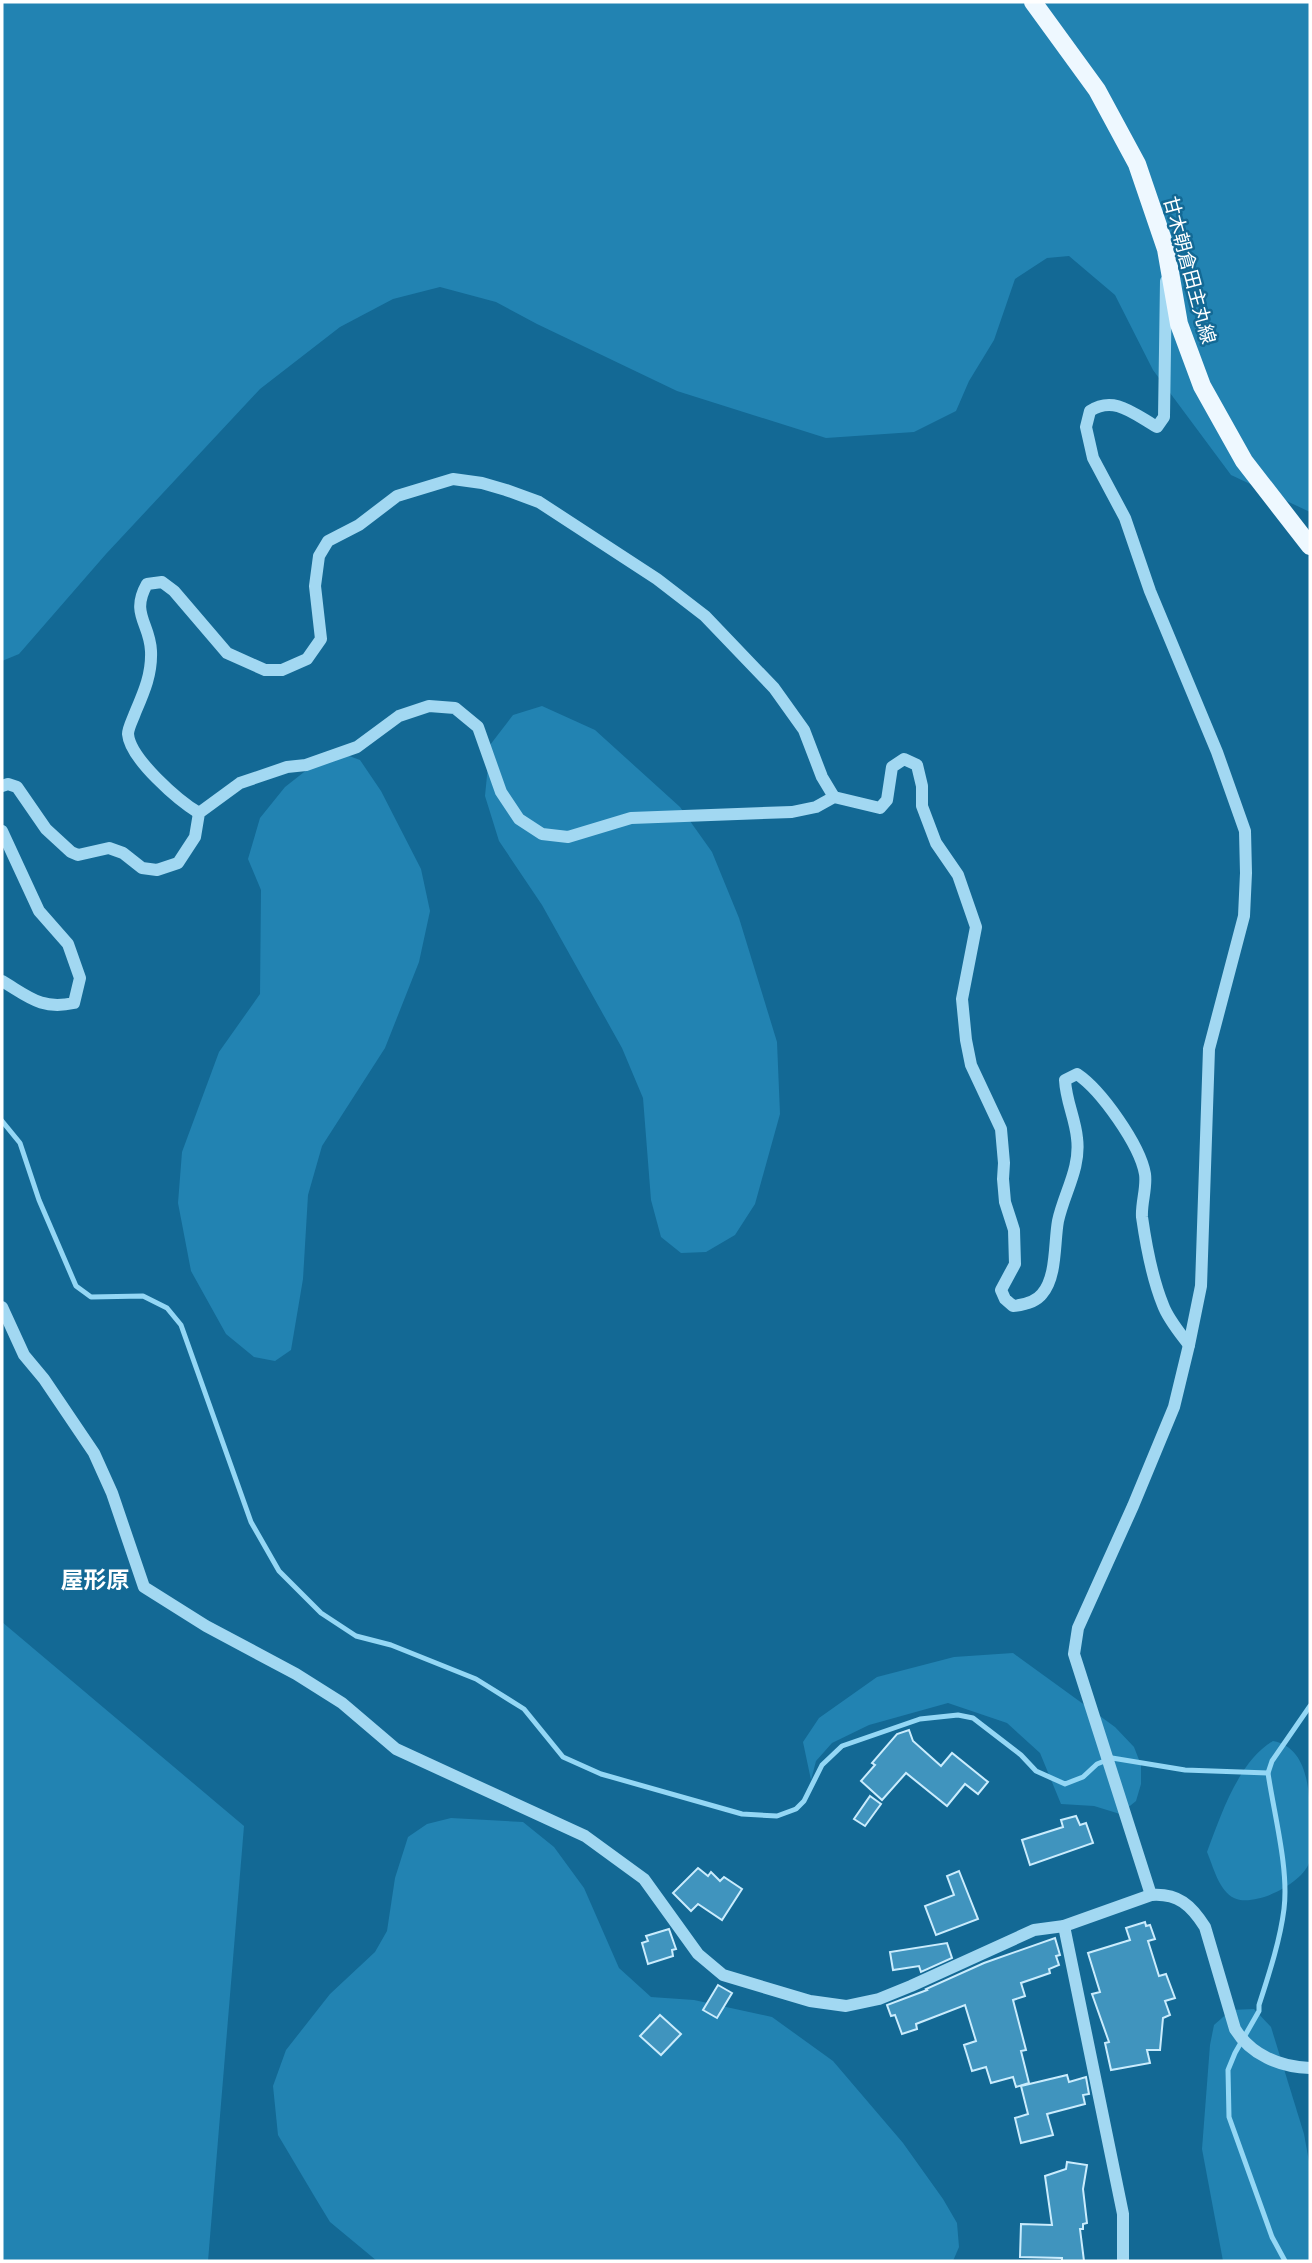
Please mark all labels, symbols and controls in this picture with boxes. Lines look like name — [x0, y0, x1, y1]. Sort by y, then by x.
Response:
street label: 甘木朝倉田主丸線 — [1158, 193, 1221, 347]
district label: 屋形原 — [61, 1565, 130, 1595]

